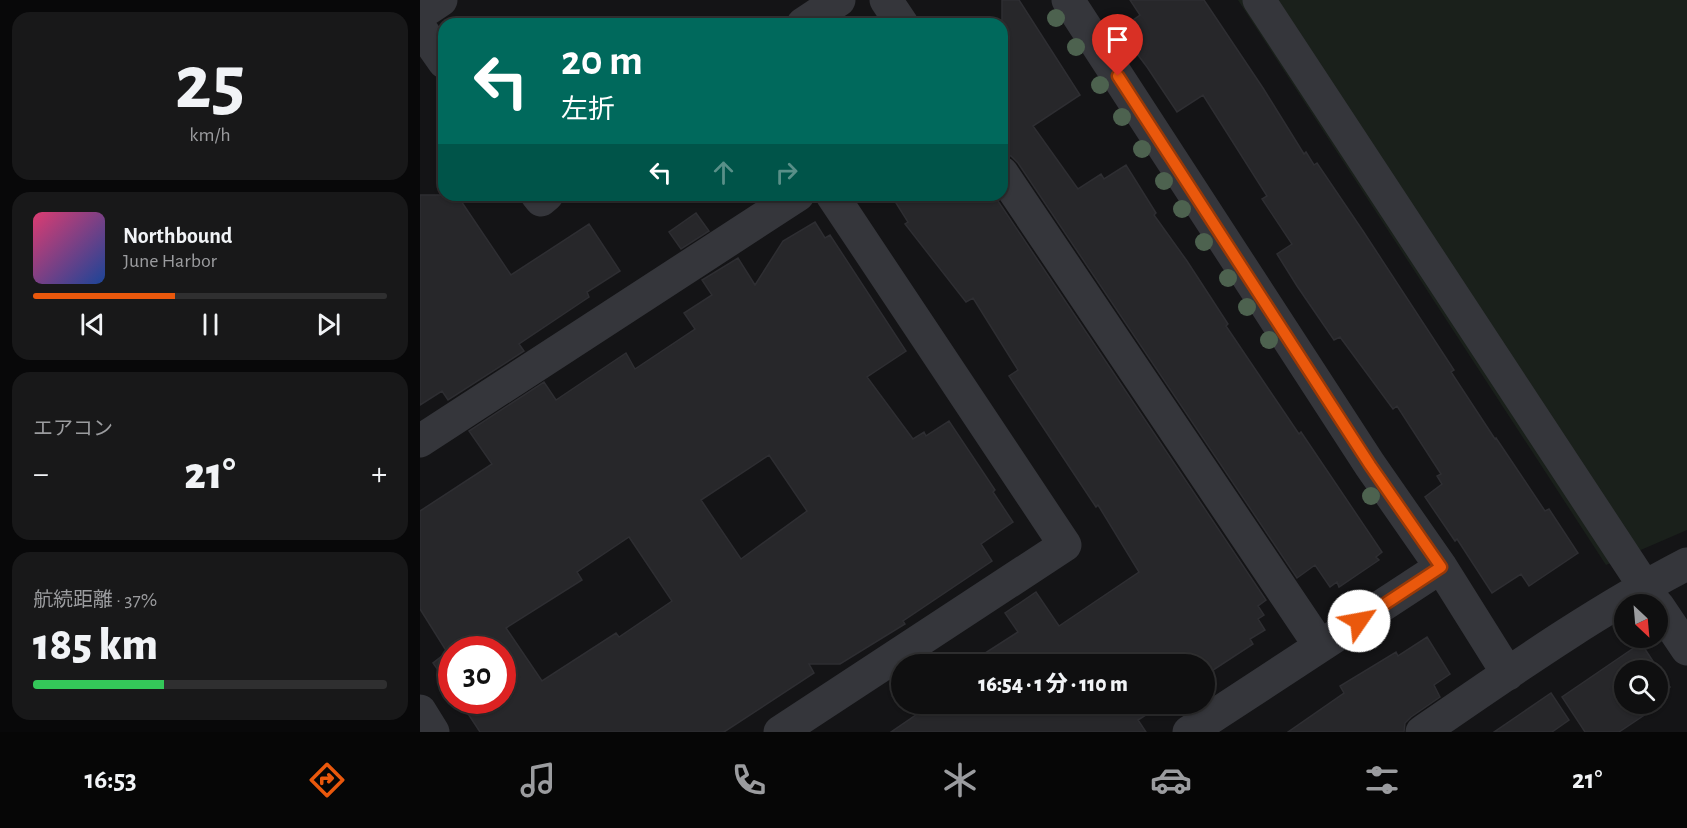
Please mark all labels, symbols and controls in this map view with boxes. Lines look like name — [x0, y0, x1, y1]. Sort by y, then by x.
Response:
pin — [1092, 14, 1143, 76]
icon: arrive — [1101, 23, 1134, 56]
text: 20 m — [561, 40, 643, 82]
icon: left — [462, 42, 540, 120]
text: 25 — [175, 45, 245, 123]
text: 左折 — [561, 96, 615, 123]
text: km/h — [189, 125, 231, 145]
icon: left — [644, 156, 677, 189]
icon: ahead — [707, 156, 740, 189]
icon: right — [770, 156, 803, 189]
text: Northbound — [123, 225, 232, 247]
text: June Harbor — [123, 251, 217, 271]
icon: previous — [76, 308, 109, 341]
icon: pause — [194, 308, 227, 341]
icon: next — [312, 308, 345, 341]
text: エアコン — [33, 419, 113, 439]
text: 21° — [184, 452, 236, 497]
text: − — [33, 458, 49, 491]
text: + — [371, 458, 387, 491]
position arrow — [1327, 589, 1391, 653]
text: 航続距離 · 37% — [33, 590, 157, 610]
north arrow — [1614, 594, 1668, 648]
map controls — [1614, 594, 1668, 714]
text: 185 km — [33, 623, 158, 668]
speed limit sign: 30 — [438, 636, 516, 714]
button: search — [1614, 660, 1668, 714]
text: 16:54 · 1 分 · 110 m — [978, 673, 1128, 695]
icon: directions — [306, 759, 348, 801]
icon: music — [517, 759, 559, 801]
icon: phone — [728, 759, 770, 801]
icon: climate — [939, 759, 981, 801]
icon: car — [1150, 759, 1192, 801]
icon: filters — [1361, 759, 1403, 801]
text: 16:53 — [85, 766, 137, 793]
text: 21° — [1572, 766, 1602, 793]

